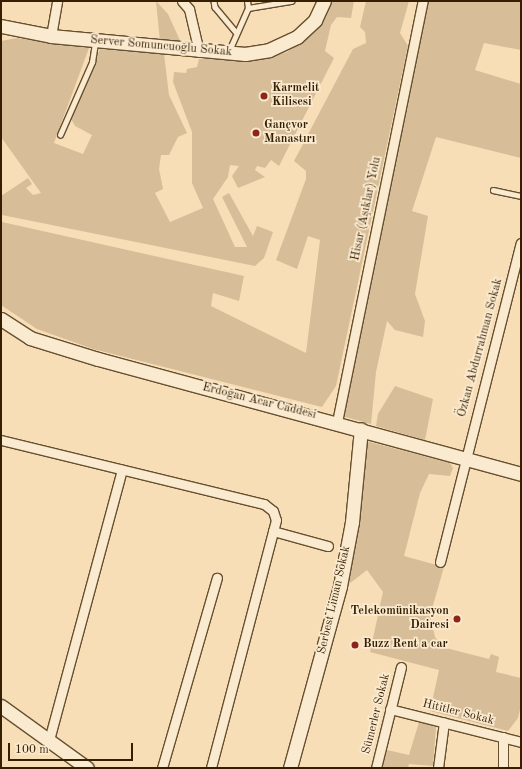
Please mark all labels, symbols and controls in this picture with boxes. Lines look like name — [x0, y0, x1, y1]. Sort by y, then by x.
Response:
street label: Server Somuncuoğlu Sokak — [90, 34, 232, 60]
place label: Karmelit Kilisesi — [272, 82, 319, 110]
marker: Karmelit Kilisesi — [259, 91, 269, 101]
place label: Gançvor Manastırı — [264, 119, 315, 147]
marker: Gançvor Manastırı — [251, 128, 261, 138]
street label: Hisar (Aşıklar) Yolu — [349, 156, 385, 262]
street label: Özkan Abdurrahman Sokak — [456, 277, 506, 419]
street label: Erdoğan Acar Caddesi — [201, 381, 317, 423]
street label: Serbest Liman Sokak — [316, 544, 354, 656]
place label: Telekomünikasyon Dairesi — [351, 605, 449, 633]
marker: Telekomünikasyon Dairesi — [452, 614, 462, 624]
place label: Buzz Rent a car — [363, 638, 448, 652]
marker: Buzz Rent a car — [350, 640, 360, 650]
street label: Sümerler Sokak — [360, 672, 394, 756]
street label: Hititler Sokak — [421, 697, 495, 729]
scale bar — [10, 735, 135, 761]
text: 100 m — [15, 744, 49, 756]

